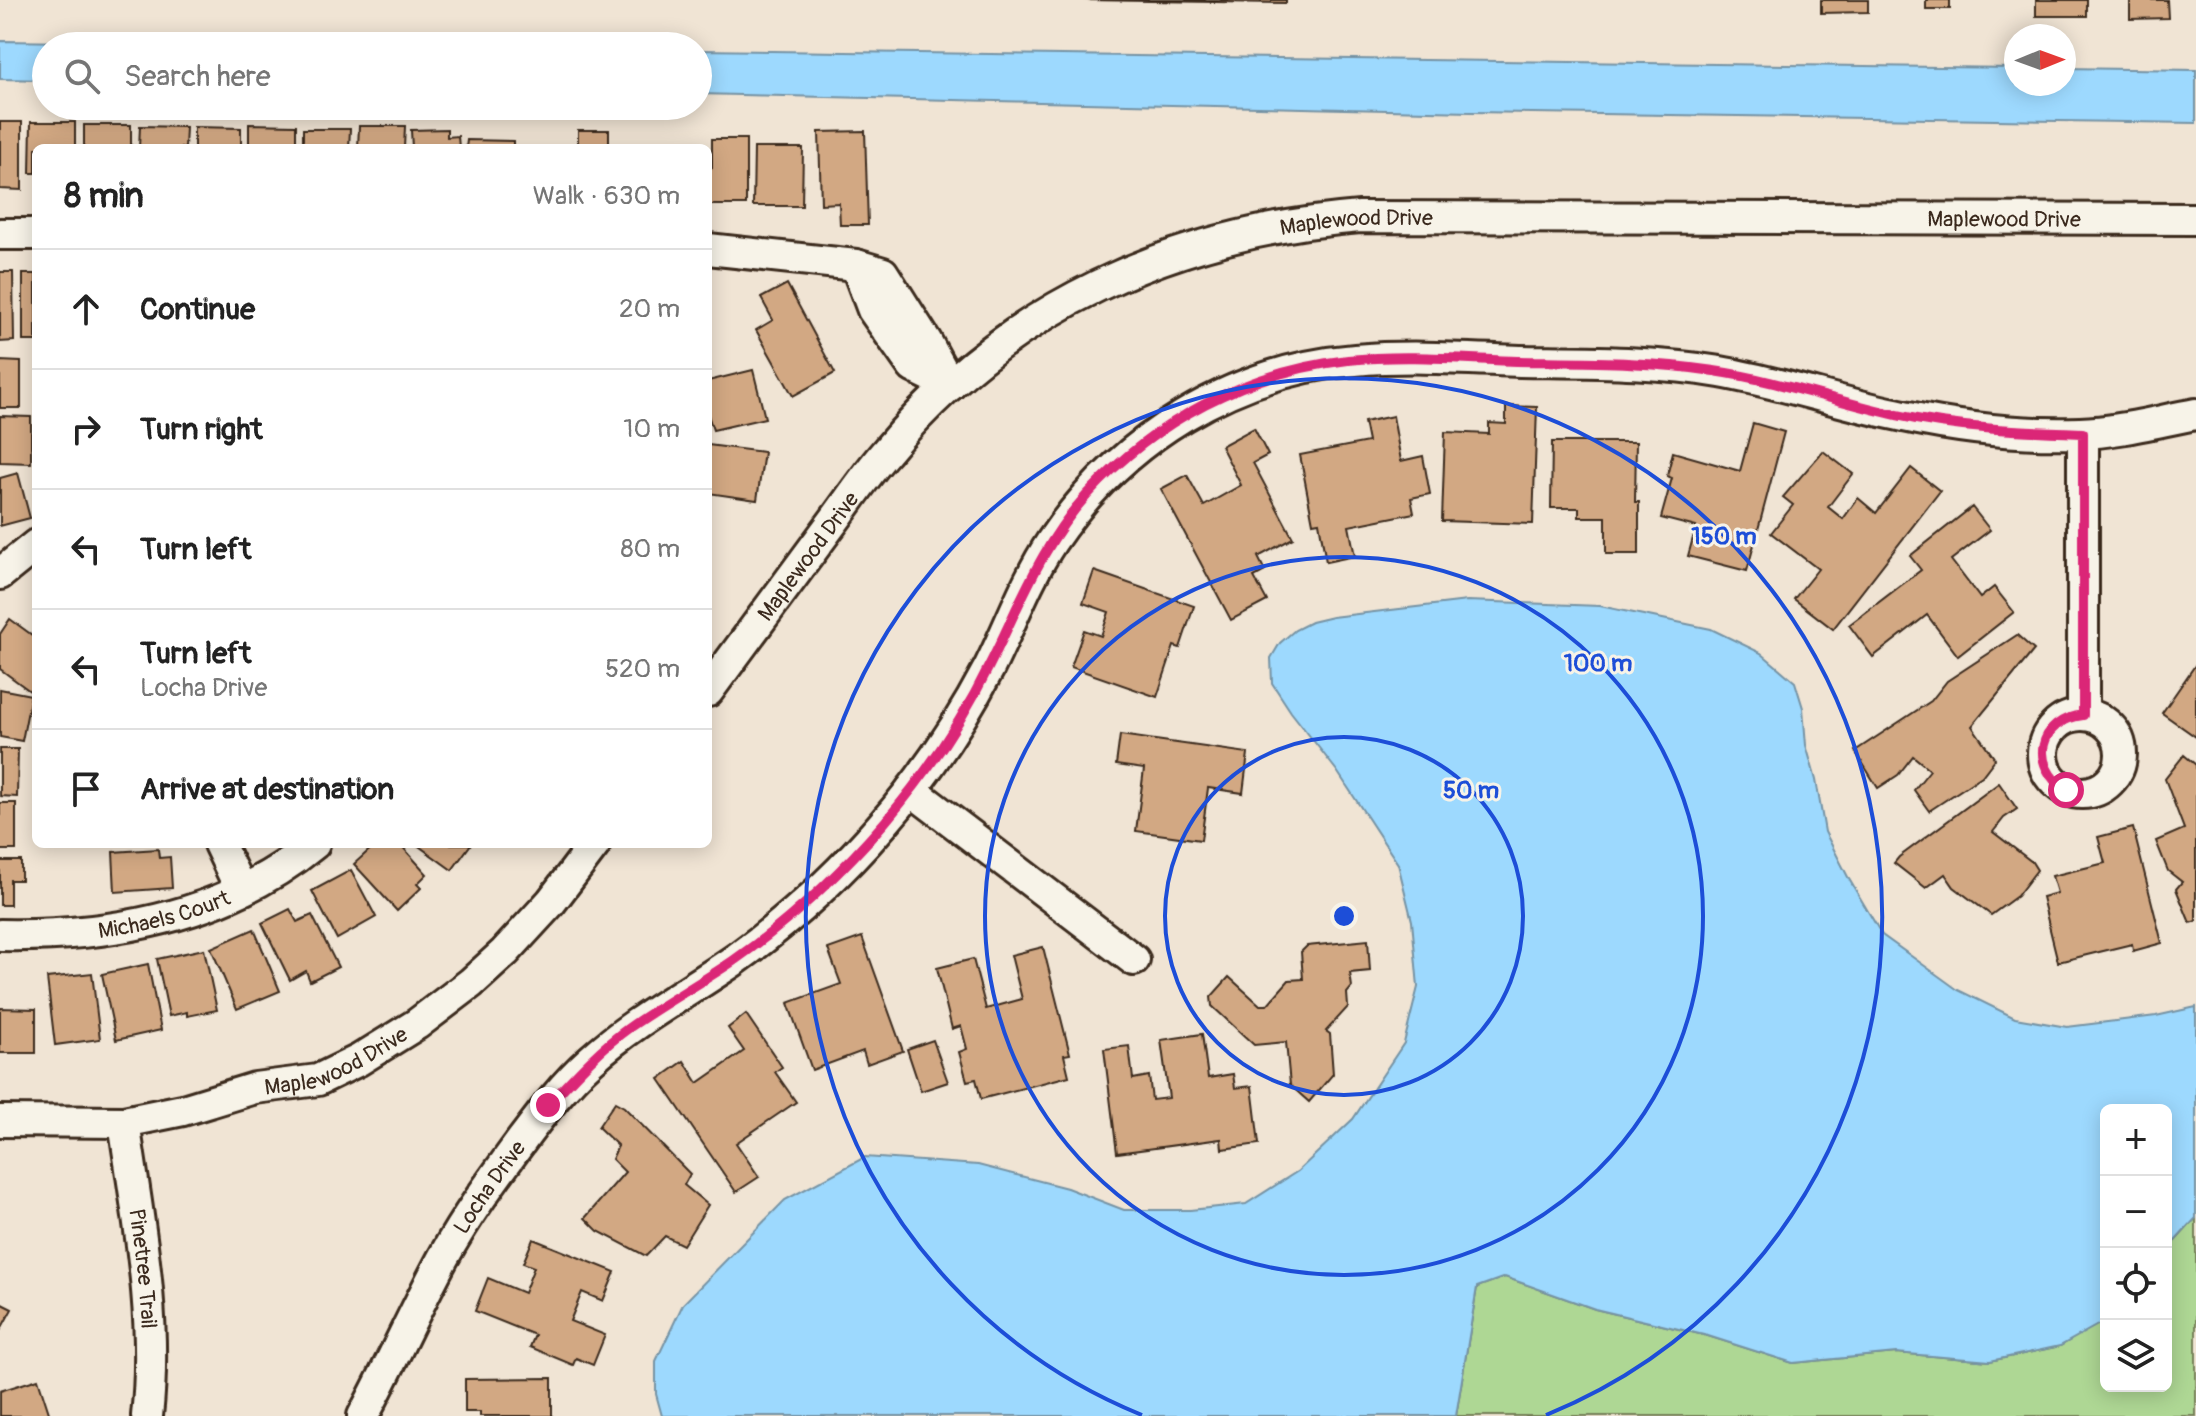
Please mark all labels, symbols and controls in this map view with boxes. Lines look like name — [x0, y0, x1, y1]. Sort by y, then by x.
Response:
north arrow — [2004, 24, 2076, 96]
search box — [32, 32, 712, 120]
icon: search — [60, 54, 104, 98]
text: Search here — [124, 58, 271, 95]
text: 8 min — [64, 175, 144, 218]
text: Walk · 630 m — [533, 180, 680, 212]
street label: Maplewood Drive — [1278, 204, 1433, 242]
street label: Maplewood Drive — [1927, 205, 2081, 234]
icon: ahead — [64, 287, 108, 331]
text: Continue — [140, 291, 255, 328]
text: 20 m — [619, 293, 680, 325]
icon: right — [64, 407, 108, 451]
text: Turn right — [140, 411, 263, 448]
text: 10 m — [623, 413, 680, 445]
street label: Maplewood Drive — [752, 486, 865, 627]
text: 150 m — [1691, 522, 1757, 551]
icon: left — [64, 527, 108, 571]
text: Turn left — [140, 531, 251, 568]
text: 80 m — [620, 533, 680, 565]
text: Turn left — [140, 635, 251, 672]
icon: left — [64, 647, 108, 691]
text: 100 m — [1564, 649, 1632, 678]
text: 520 m — [605, 653, 680, 685]
text: Locha Drive — [140, 672, 267, 704]
icon: arrive — [64, 767, 108, 811]
text: Arrive at destination — [140, 771, 394, 808]
route start — [2048, 772, 2084, 808]
text: 50 m — [1443, 776, 1499, 805]
street label: Michaels Court — [96, 884, 235, 945]
centre of rings — [1330, 902, 1358, 930]
street label: Maplewood Drive — [263, 1020, 413, 1102]
route end — [530, 1087, 566, 1123]
map controls — [2100, 1104, 2172, 1392]
button: + — [2100, 1104, 2172, 1176]
street label: Locha Drive — [448, 1135, 532, 1239]
button: − — [2100, 1176, 2172, 1248]
street label: Pinetree Trail — [122, 1207, 163, 1329]
button: locate — [2100, 1248, 2172, 1320]
button: layers — [2100, 1320, 2172, 1392]

